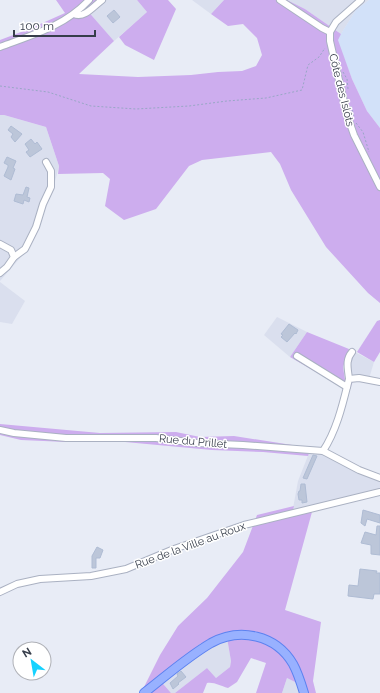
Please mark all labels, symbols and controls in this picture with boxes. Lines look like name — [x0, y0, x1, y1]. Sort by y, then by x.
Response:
scale bar — [14, 12, 95, 38]
text: 100 m — [20, 19, 54, 33]
street label: Côte des Islôts — [326, 52, 357, 128]
street label: Rue du Prillet — [158, 432, 228, 451]
street label: Rue de la Ville au Roux — [133, 519, 248, 572]
north arrow — [12, 641, 52, 681]
text: N — [20, 645, 34, 661]

